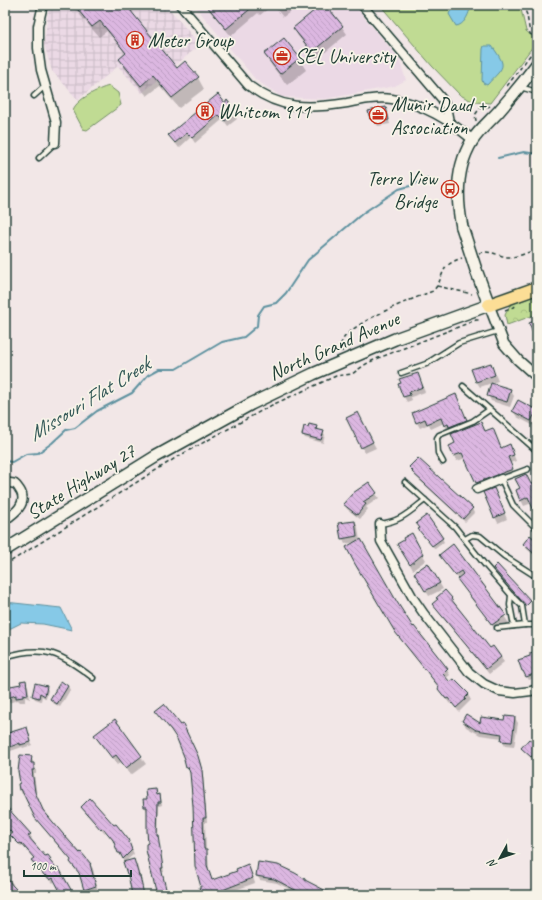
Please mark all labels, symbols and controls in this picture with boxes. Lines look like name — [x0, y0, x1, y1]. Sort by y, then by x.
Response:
place label: Meter Group — [148, 28, 235, 53]
building icon: Meter Group — [125, 30, 145, 50]
place label: SEL University — [295, 44, 397, 69]
office icon: SEL University — [272, 46, 292, 66]
place label: Munir Daud + Association — [391, 92, 487, 140]
place label: Whitcom 911 — [218, 99, 311, 124]
building icon: Whitcom 911 — [195, 101, 215, 121]
office icon: Munir Daud + Association — [368, 105, 388, 125]
place label: Terre View Bridge — [367, 166, 439, 214]
bus stop icon: Terre View Bridge — [440, 179, 460, 199]
street label: North Grand Avenue — [265, 305, 405, 386]
water label: Missouri Flat Creek — [23, 350, 157, 447]
street label: State Highway 27 — [22, 438, 141, 525]
north arrow — [480, 838, 520, 878]
scale bar — [24, 852, 131, 878]
text: N — [483, 856, 500, 872]
text: 100 m — [30, 858, 57, 874]

